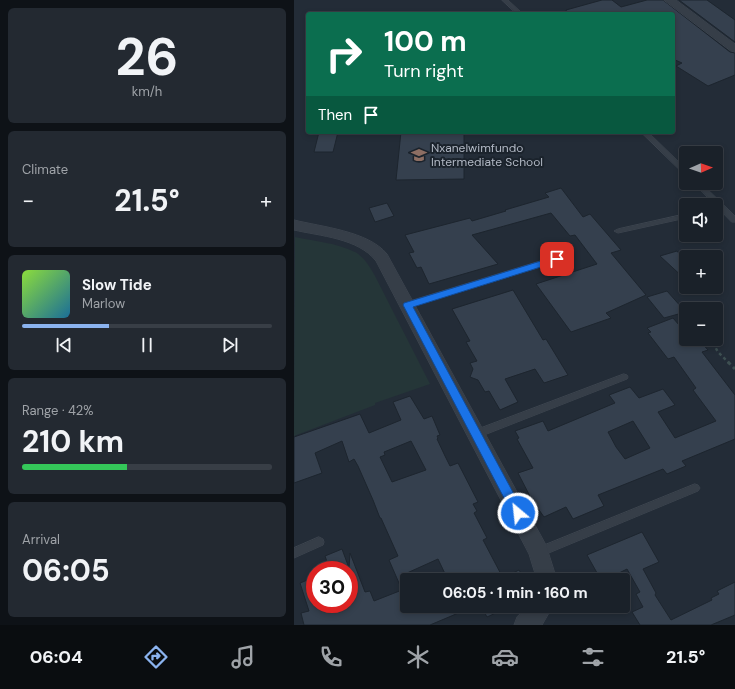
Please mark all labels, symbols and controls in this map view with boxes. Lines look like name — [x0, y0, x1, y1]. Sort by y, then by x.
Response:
text: 26 — [116, 23, 178, 91]
text: 100 m — [384, 23, 467, 60]
icon: right — [318, 28, 370, 80]
text: Turn right — [384, 59, 464, 83]
text: km/h — [132, 83, 162, 100]
icon: arrive — [360, 104, 382, 126]
text: Then — [318, 105, 352, 125]
place label: Nxanelwimfundo Intermediate School — [431, 140, 543, 170]
school or university icon: Nxanelwimfundo Intermediate School — [410, 146, 428, 164]
north arrow — [679, 146, 723, 190]
map controls — [679, 146, 723, 346]
text: Climate — [22, 161, 68, 178]
text: 21.5° — [114, 181, 180, 220]
text: − — [22, 186, 34, 215]
text: + — [260, 186, 272, 215]
button: sound — [679, 198, 723, 242]
pin — [540, 242, 574, 276]
icon: arrive — [546, 248, 568, 270]
button: + — [679, 250, 723, 294]
text: Slow Tide — [82, 275, 152, 295]
text: Marlow — [82, 295, 125, 312]
button: − — [679, 302, 723, 346]
icon: previous — [53, 334, 75, 356]
icon: pause — [136, 334, 158, 356]
icon: next — [219, 334, 241, 356]
text: Range · 42% — [22, 402, 94, 419]
text: 210 km — [22, 422, 124, 461]
position arrow — [497, 492, 539, 534]
text: Arrival — [22, 531, 60, 548]
text: 06:05 — [22, 551, 110, 590]
speed limit sign: 30 — [306, 561, 358, 613]
text: 06:05 · 1 min · 160 m — [442, 583, 588, 603]
icon: directions — [142, 643, 170, 671]
icon: music — [229, 643, 257, 671]
icon: phone — [317, 643, 345, 671]
icon: climate — [404, 643, 432, 671]
icon: car — [491, 643, 519, 671]
icon: filters — [579, 643, 607, 671]
text: 06:04 — [30, 645, 83, 669]
text: 21.5° — [666, 645, 705, 669]

